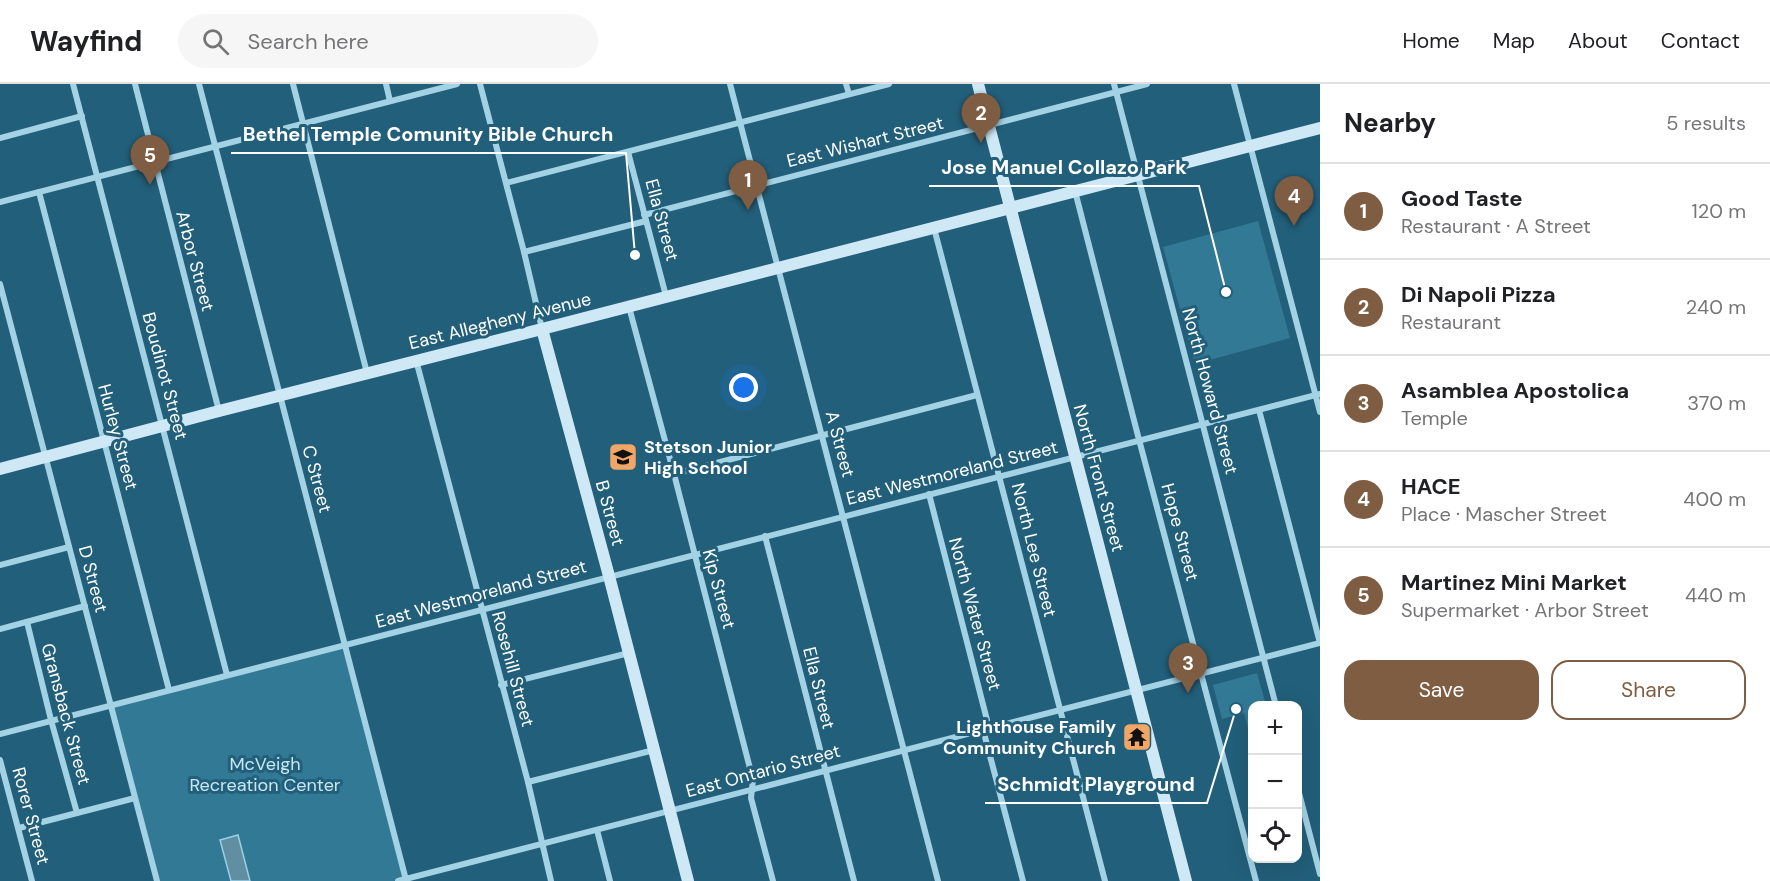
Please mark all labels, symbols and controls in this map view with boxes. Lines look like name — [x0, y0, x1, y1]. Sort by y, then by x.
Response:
search box — [178, 14, 598, 68]
text: Wayfind — [30, 23, 142, 60]
icon: search — [199, 25, 232, 58]
text: Search here — [247, 27, 369, 56]
text: Home — [1402, 27, 1460, 55]
text: Map — [1493, 27, 1535, 55]
text: About — [1568, 27, 1628, 55]
text: Contact — [1661, 27, 1740, 55]
pin: 2 — [962, 94, 1000, 143]
text: Nearby — [1344, 106, 1436, 140]
text: 5 results — [1666, 110, 1746, 136]
street label: East Wishart Street — [784, 111, 946, 173]
callout: Bethel Temple Comunity Bible Church — [231, 115, 626, 153]
text: Bethel Temple Comunity Bible Church — [243, 121, 613, 147]
pin: 5 — [130, 135, 170, 185]
callout: Jose Manuel Collazo Park — [929, 148, 1199, 186]
text: Jose Manuel Collazo Park — [941, 154, 1187, 180]
pin: 1 — [728, 160, 768, 210]
street label: Ella Street — [640, 176, 684, 264]
pin: 4 — [1274, 176, 1314, 226]
text: Good Taste — [1401, 184, 1523, 213]
text: 1 — [1360, 198, 1367, 224]
text: 120 m — [1692, 198, 1746, 224]
street label: Arbor Street — [170, 208, 220, 314]
text: Restaurant · A Street — [1401, 213, 1591, 239]
text: Di Napoli Pizza — [1401, 280, 1556, 309]
street label: East Allegheny Avenue — [406, 287, 594, 355]
text: 2 — [1358, 294, 1369, 320]
text: 240 m — [1686, 294, 1746, 320]
street label: North Howard Street — [1176, 305, 1244, 477]
text: Restaurant — [1401, 309, 1501, 335]
street label: Boudinot Street — [136, 310, 194, 442]
your location — [729, 373, 758, 402]
text: Asamblea Apostolica — [1401, 376, 1629, 405]
street label: Hurley Street — [92, 381, 144, 493]
text: 3 — [1357, 390, 1370, 416]
text: 370 m — [1687, 390, 1746, 416]
street label: North Front Street — [1068, 402, 1130, 554]
text: Temple — [1401, 405, 1468, 431]
street label: A Street — [820, 408, 860, 480]
place label: Stetson Junior High School — [644, 435, 772, 480]
street label: East Westmoreland Street — [844, 435, 1060, 511]
school or university icon: Stetson Junior High School — [607, 441, 639, 473]
street label: C Street — [297, 443, 337, 515]
text: HACE — [1401, 472, 1461, 501]
street label: B Street — [590, 478, 630, 548]
street label: North Lee Street — [1006, 480, 1062, 620]
street label: Hope Street — [1155, 480, 1205, 584]
text: 4 — [1357, 486, 1370, 512]
text: 400 m — [1683, 486, 1746, 512]
text: Place · Mascher Street — [1401, 501, 1607, 527]
street label: North Water Street — [943, 535, 1007, 693]
street label: D Street — [73, 543, 113, 615]
street label: Kip Street — [697, 546, 741, 632]
street label: East Westmoreland Street — [373, 554, 589, 634]
text: Martinez Mini Market — [1401, 568, 1627, 597]
text: 5 — [1357, 582, 1370, 608]
text: 440 m — [1685, 582, 1746, 608]
text: Supermarket · Arbor Street — [1401, 597, 1649, 623]
street label: Rosehill Street — [486, 609, 540, 729]
street label: Gransback Street — [36, 641, 96, 787]
street label: Ella Street — [797, 644, 841, 732]
pin: 3 — [1168, 644, 1208, 693]
button: Save — [1344, 660, 1539, 720]
button: Share — [1551, 660, 1746, 720]
map controls — [1248, 701, 1302, 863]
button: + — [1248, 701, 1302, 755]
place label: Lighthouse Family Community Church — [943, 715, 1116, 760]
temple icon: Lighthouse Family Community Church — [1121, 721, 1153, 753]
street label: East Ontario Street — [683, 739, 843, 803]
park label: McVeigh Recreation Center — [189, 752, 341, 797]
button: − — [1248, 755, 1302, 809]
street label: Rorer Street — [6, 765, 56, 867]
callout: Schmidt Playground — [985, 765, 1207, 803]
text: Schmidt Playground — [997, 771, 1195, 797]
button: locate — [1248, 809, 1302, 863]

